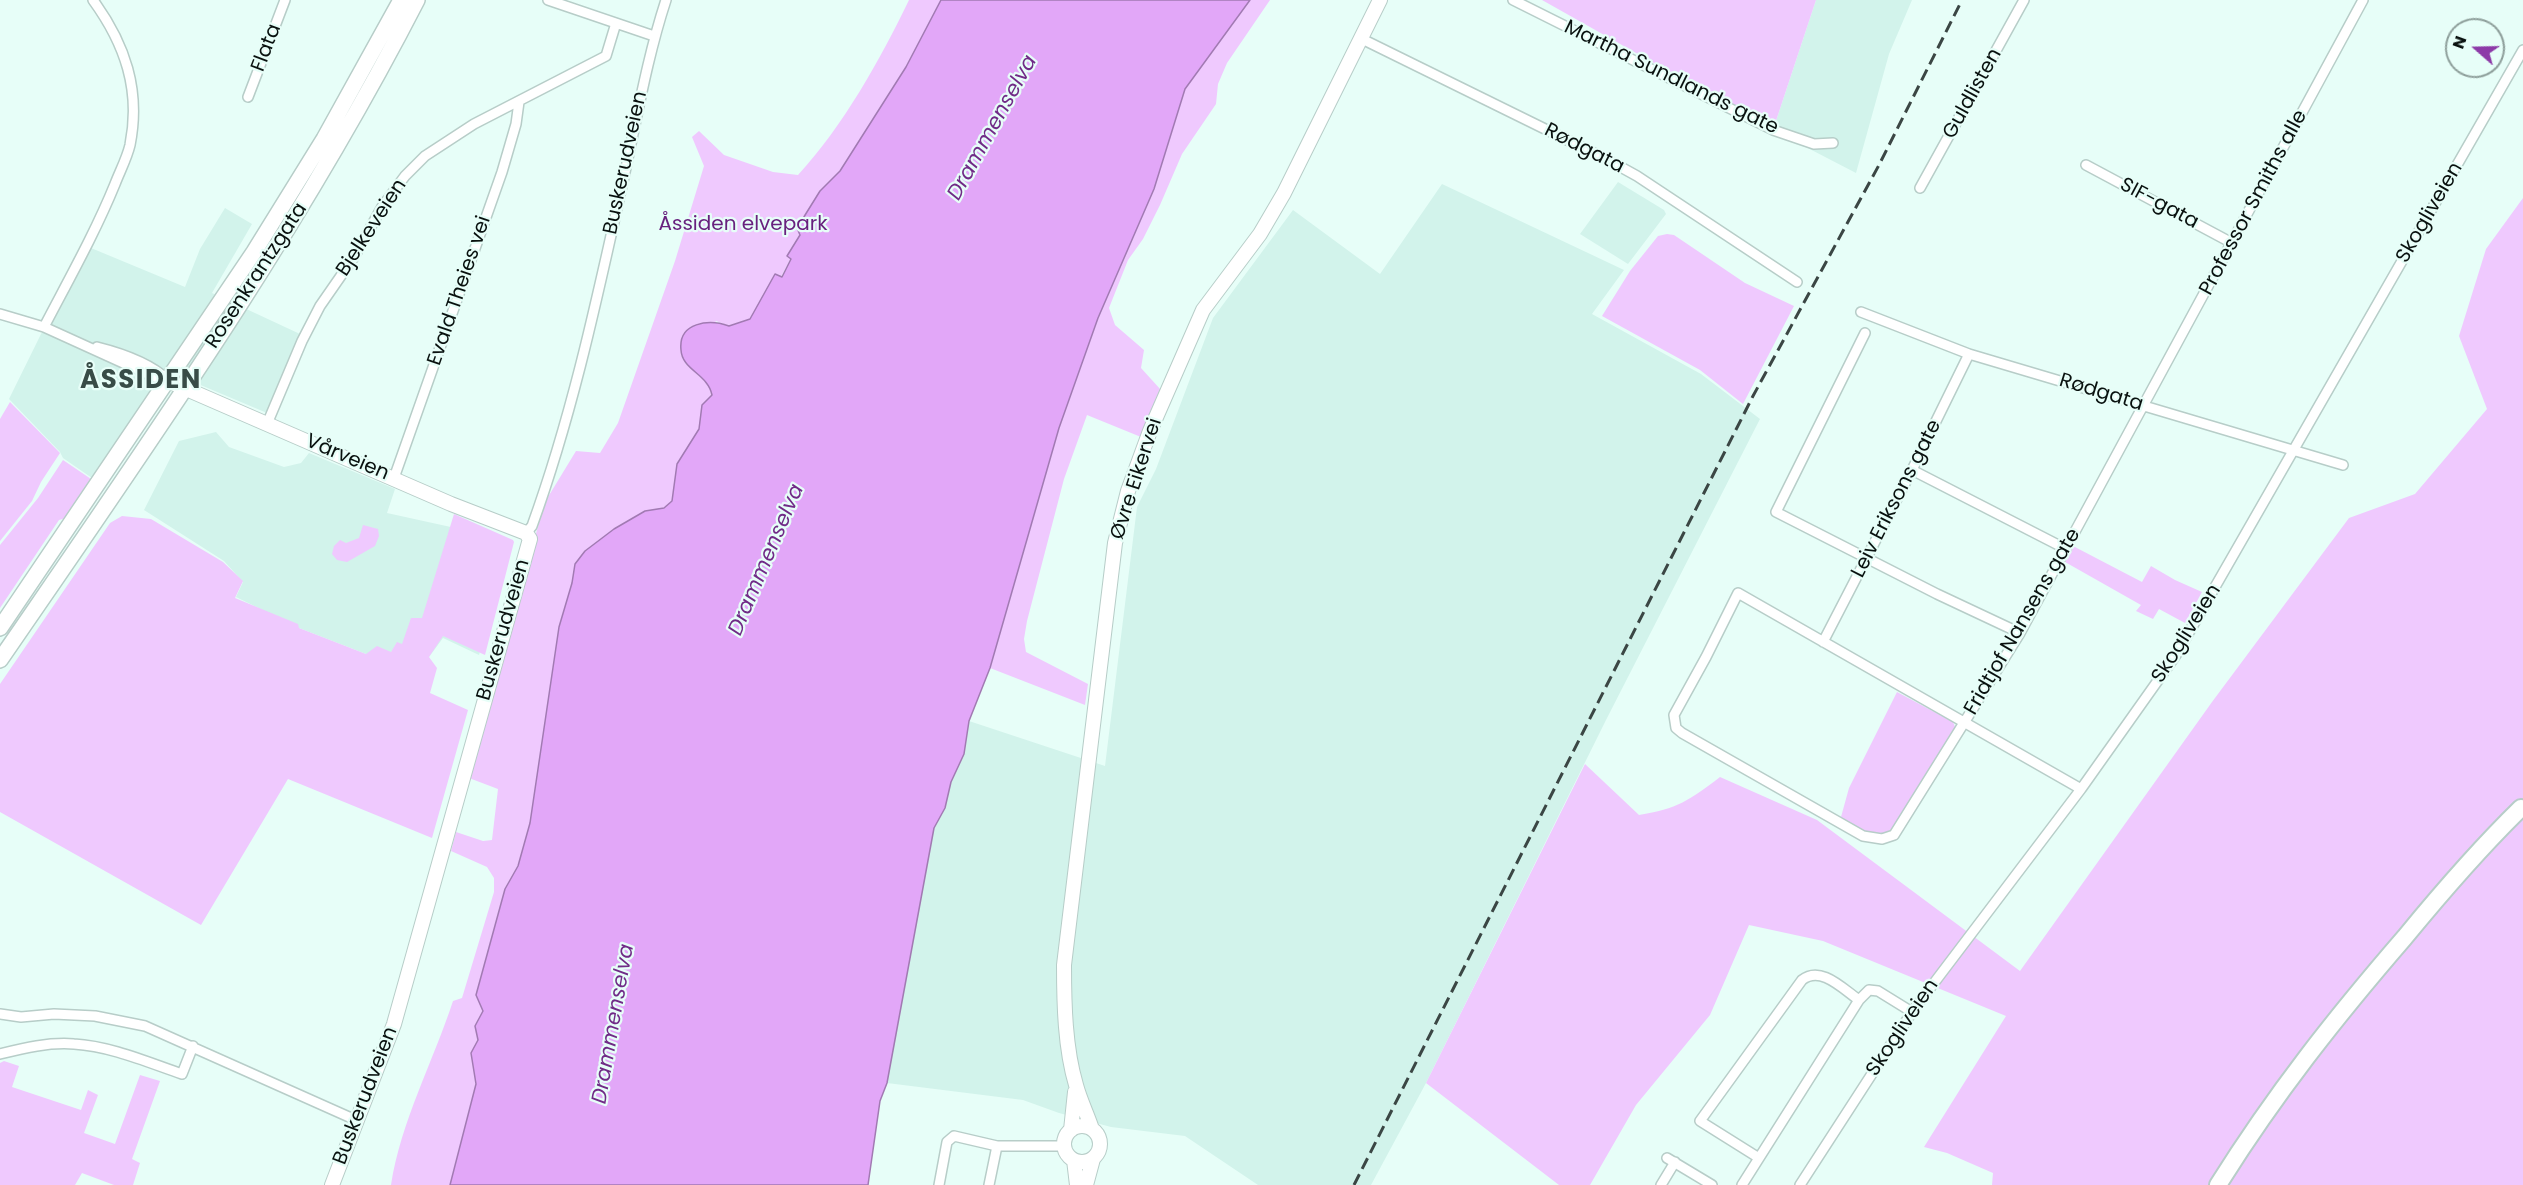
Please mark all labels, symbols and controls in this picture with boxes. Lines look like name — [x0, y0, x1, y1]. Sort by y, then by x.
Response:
street label: Martha Sundlands gate — [1560, 16, 1782, 140]
north arrow — [2445, 18, 2505, 78]
street label: Flata — [247, 21, 287, 75]
text: N — [2447, 33, 2472, 52]
street label: Guldlisten — [1938, 45, 2008, 143]
water label: Drammenselva — [943, 51, 1043, 205]
street label: Buskerudveien — [599, 89, 653, 237]
street label: Professor Smiths alle — [2195, 106, 2313, 300]
street label: Rødgata — [1540, 119, 1628, 179]
street label: Skogliveien — [2392, 159, 2468, 267]
street label: SIF-gata — [2116, 173, 2202, 235]
street label: Bjelkeveien — [332, 175, 412, 281]
street label: Rosenkrantzgata — [201, 199, 313, 353]
street label: Evald Theies vei — [423, 213, 497, 369]
park label: Åssiden elvepark — [658, 213, 828, 237]
district label: ÅSSIDEN — [80, 365, 202, 397]
street label: Rødgata — [2056, 369, 2146, 417]
street label: Øvre Eikervei — [1106, 415, 1168, 543]
street label: Leiv Eriksons gate — [1847, 416, 1947, 582]
street label: Vårveien — [302, 430, 392, 486]
water label: Drammenselva — [724, 481, 810, 639]
street label: Fridtjof Nansens gate — [1960, 524, 2086, 720]
street label: Buskerudveien — [472, 557, 536, 703]
street label: Skogliveien — [2147, 580, 2227, 688]
water label: Drammenselva — [588, 942, 640, 1106]
street label: Skogliveien — [1862, 975, 1944, 1081]
street label: Buskerudveien — [329, 1024, 403, 1168]

